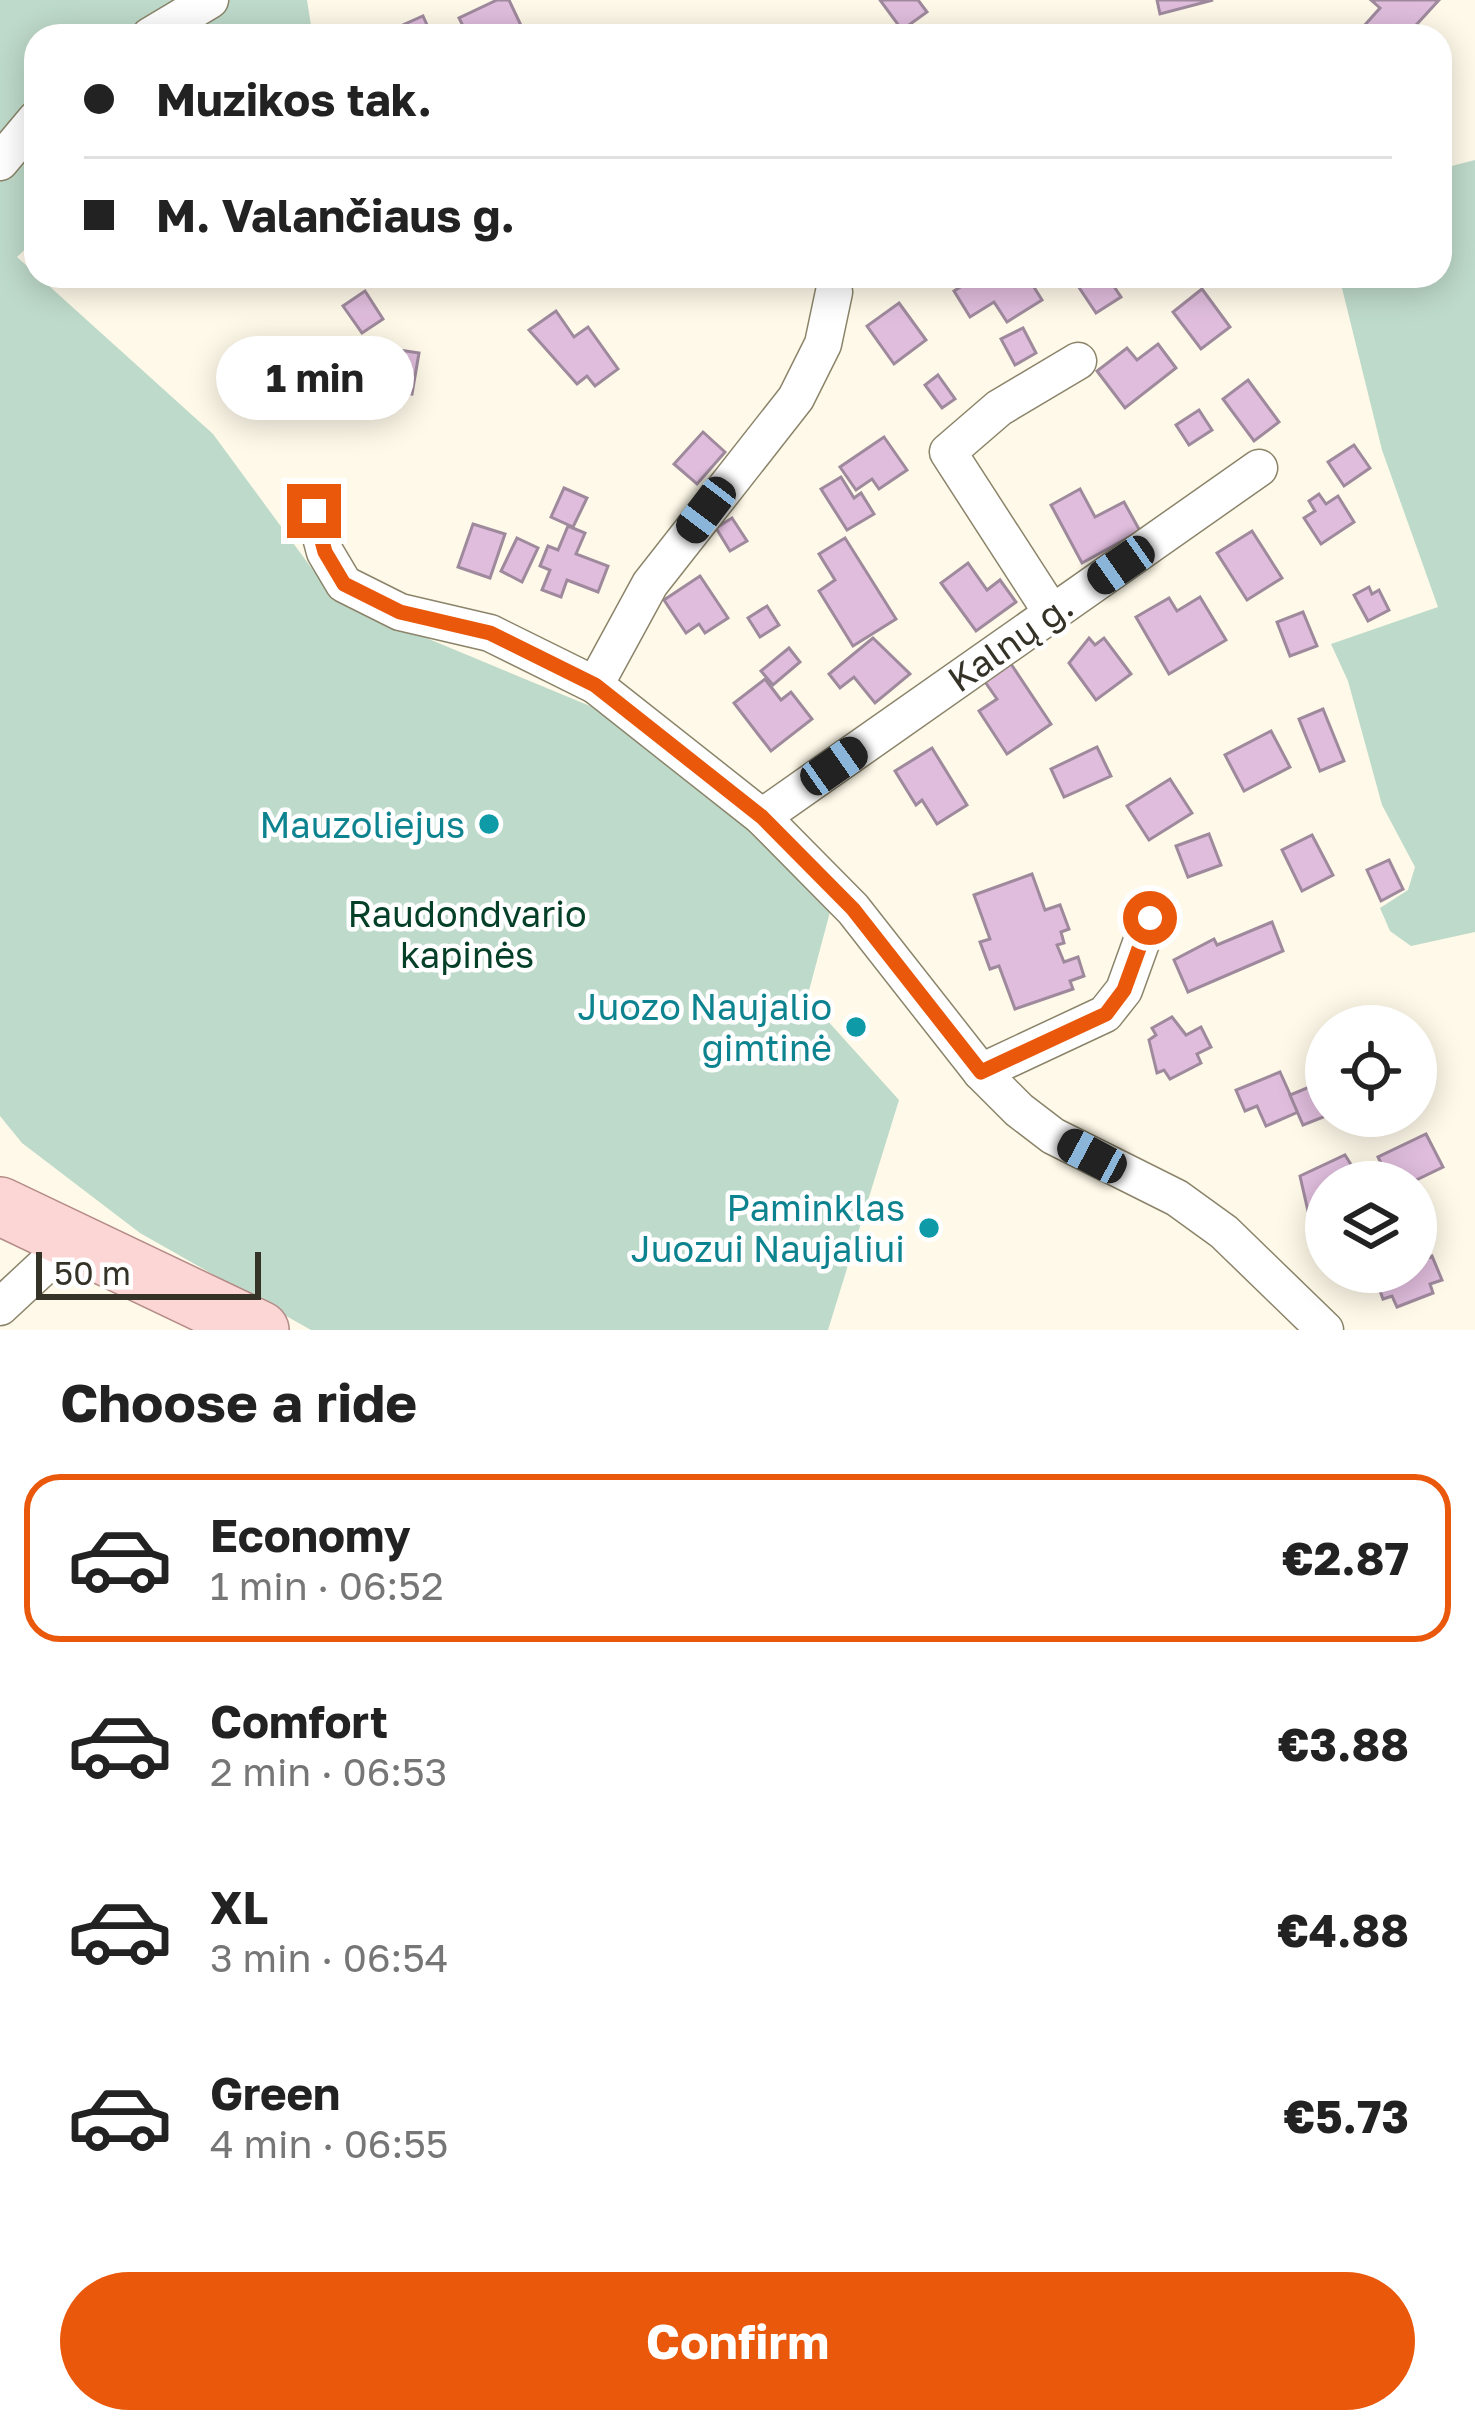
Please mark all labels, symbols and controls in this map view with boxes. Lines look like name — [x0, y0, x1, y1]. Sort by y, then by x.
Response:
text: Muzikos tak. — [156, 72, 432, 126]
text: M. Valančiaus g. — [156, 188, 515, 242]
callout: 1 min — [215, 337, 413, 421]
text: 1 min — [266, 354, 364, 401]
car — [670, 470, 742, 550]
route end — [287, 484, 341, 538]
car — [1081, 530, 1161, 600]
street label: Kalnų g. — [939, 584, 1081, 700]
car — [794, 731, 874, 801]
place label: Mauzoliejus — [259, 803, 465, 846]
marker: Mauzoliejus — [476, 811, 502, 837]
route start — [1123, 891, 1177, 945]
park label: Raudondvario kapinės — [348, 892, 586, 976]
place label: Juozo Naujalio gimtinė — [577, 985, 832, 1069]
map controls — [1305, 1005, 1437, 1293]
button: locate — [1305, 1005, 1437, 1137]
marker: Juozo Naujalio gimtinė — [843, 1014, 869, 1040]
car — [1052, 1123, 1132, 1189]
button: layers — [1305, 1161, 1437, 1293]
place label: Paminklas Juozui Naujaliui — [631, 1186, 905, 1270]
marker: Paminklas Juozui Naujaliui — [916, 1215, 942, 1241]
scale bar — [36, 1246, 261, 1299]
text: 50 m — [54, 1253, 131, 1292]
text: Choose a ride — [60, 1369, 417, 1434]
icon: car — [66, 1504, 174, 1612]
text: Economy — [210, 1508, 411, 1562]
text: €2.87 — [1282, 1531, 1409, 1585]
text: 1 min · 06:52 — [210, 1562, 444, 1609]
icon: car — [66, 1690, 174, 1798]
text: Comfort — [210, 1694, 388, 1748]
text: €3.88 — [1278, 1717, 1409, 1771]
text: 2 min · 06:53 — [210, 1748, 447, 1795]
icon: car — [66, 1876, 174, 1984]
text: XL — [210, 1880, 268, 1934]
text: €4.88 — [1277, 1903, 1409, 1957]
text: 3 min · 06:54 — [210, 1934, 449, 1981]
icon: car — [66, 2062, 174, 2170]
text: Green — [210, 2066, 340, 2120]
text: €5.73 — [1283, 2089, 1409, 2143]
text: 4 min · 06:55 — [210, 2120, 448, 2167]
button: Confirm — [60, 2272, 1415, 2410]

